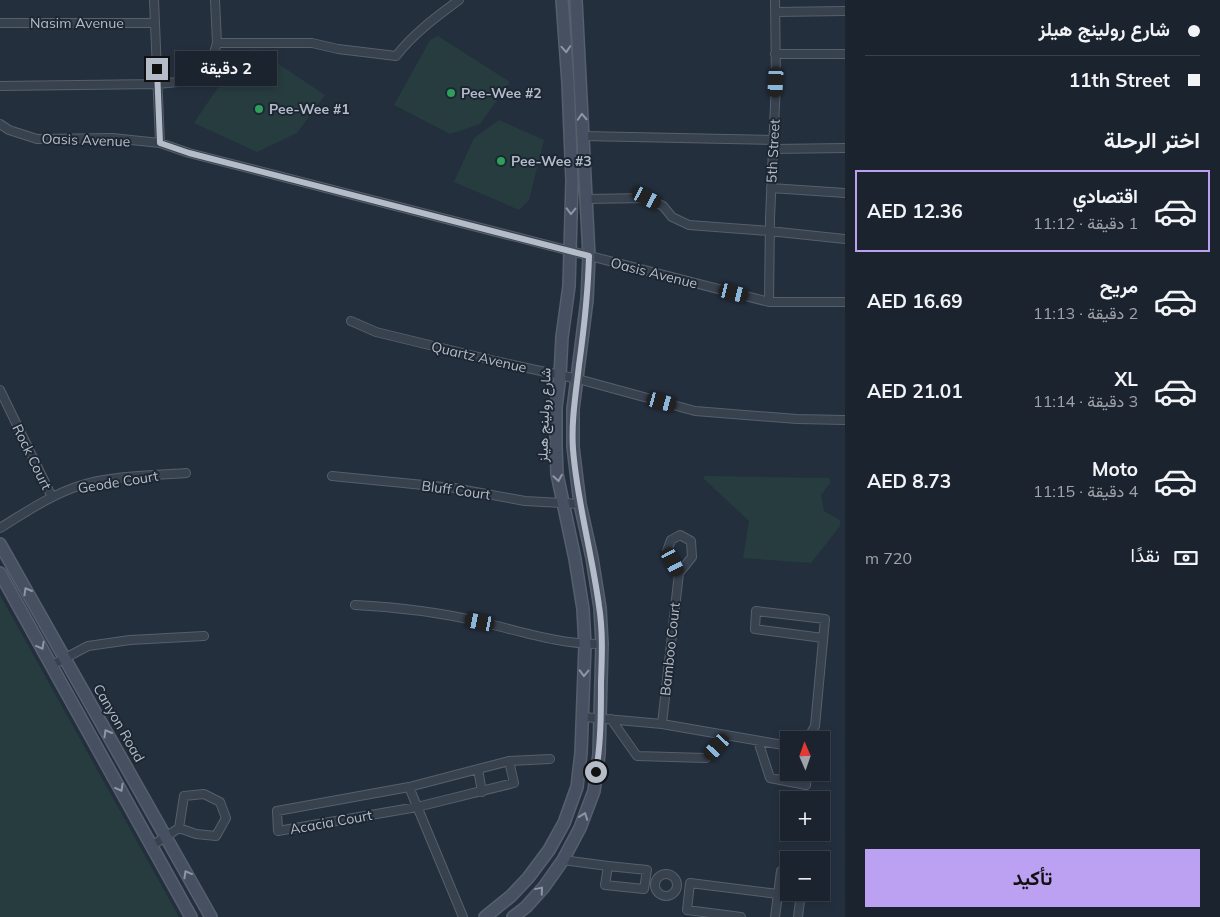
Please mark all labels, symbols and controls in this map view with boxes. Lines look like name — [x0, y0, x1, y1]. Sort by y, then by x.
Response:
street label: Nasim Avenue — [30, 14, 124, 32]
text: شارع رولينج هيلز — [1039, 17, 1170, 41]
one-way arrow — [560, 45, 571, 53]
callout: 2 دقيقة — [174, 52, 277, 86]
route end — [146, 58, 168, 80]
text: 2 دقيقة — [200, 58, 252, 78]
car — [767, 67, 784, 97]
text: 11th Street — [1069, 68, 1170, 92]
place label: Pee-Wee #2 — [461, 84, 542, 102]
marker: Pee-Wee #2 — [445, 87, 457, 99]
place label: Pee-Wee #1 — [269, 100, 350, 118]
marker: Pee-Wee #1 — [253, 103, 265, 115]
one-way arrow — [577, 112, 587, 120]
street label: 5th Street — [762, 119, 784, 183]
text: اختر الرحلة — [1104, 126, 1200, 154]
street label: Oasis Avenue — [41, 129, 131, 151]
place label: Pee-Wee #3 — [511, 152, 592, 170]
marker: Pee-Wee #3 — [495, 155, 507, 167]
text: اقتصادي — [1073, 184, 1138, 208]
car — [630, 185, 663, 211]
icon: car — [1153, 189, 1198, 234]
text: AED 12.36 — [867, 199, 963, 223]
one-way arrow — [566, 208, 576, 215]
text: 1 دقيقة · 11:12 — [1033, 213, 1138, 233]
street label: Oasis Avenue — [609, 254, 699, 292]
text: مريح — [1100, 274, 1138, 298]
icon: car — [1153, 279, 1198, 324]
car — [717, 282, 750, 304]
text: AED 16.69 — [867, 289, 963, 313]
text: 2 دقيقة · 11:13 — [1033, 303, 1138, 323]
street label: Quartz Avenue — [430, 337, 528, 377]
text: XL — [1115, 367, 1138, 391]
street label: شارع رولينج هيلز — [533, 368, 557, 464]
icon: car — [1153, 369, 1198, 414]
text: AED 21.01 — [867, 379, 963, 403]
car — [645, 391, 678, 413]
text: 3 دقيقة · 11:14 — [1033, 391, 1138, 411]
street label: Rock Court — [8, 421, 56, 493]
text: Moto — [1092, 457, 1138, 481]
icon: car — [1153, 459, 1198, 504]
street label: Geode Court — [77, 467, 160, 497]
text: AED 8.73 — [867, 469, 951, 493]
one-way arrow — [552, 474, 563, 482]
street label: Bluff Court — [420, 476, 492, 504]
text: 4 دقيقة · 11:15 — [1033, 481, 1138, 501]
text: نقدًا — [1131, 543, 1160, 567]
icon: cash — [1172, 544, 1200, 572]
car — [659, 545, 686, 579]
text: 720 m — [865, 548, 912, 568]
one-way arrow — [23, 588, 33, 597]
street label: Bamboo Court — [656, 601, 684, 697]
car — [463, 612, 496, 632]
one-way arrow — [35, 641, 45, 650]
one-way arrow — [579, 669, 590, 677]
street label: Canyon Road — [89, 681, 149, 765]
one-way arrow — [103, 729, 113, 738]
car — [701, 731, 732, 763]
north arrow — [780, 731, 830, 781]
map controls — [780, 731, 830, 901]
route start — [585, 761, 607, 783]
one-way arrow — [114, 782, 124, 791]
button: + — [780, 791, 830, 841]
street label: Acacia Court — [288, 806, 374, 838]
one-way arrow — [578, 812, 588, 821]
button: تأكيد — [865, 849, 1200, 907]
button: − — [780, 851, 830, 901]
one-way arrow — [183, 871, 193, 880]
one-way arrow — [535, 887, 544, 896]

